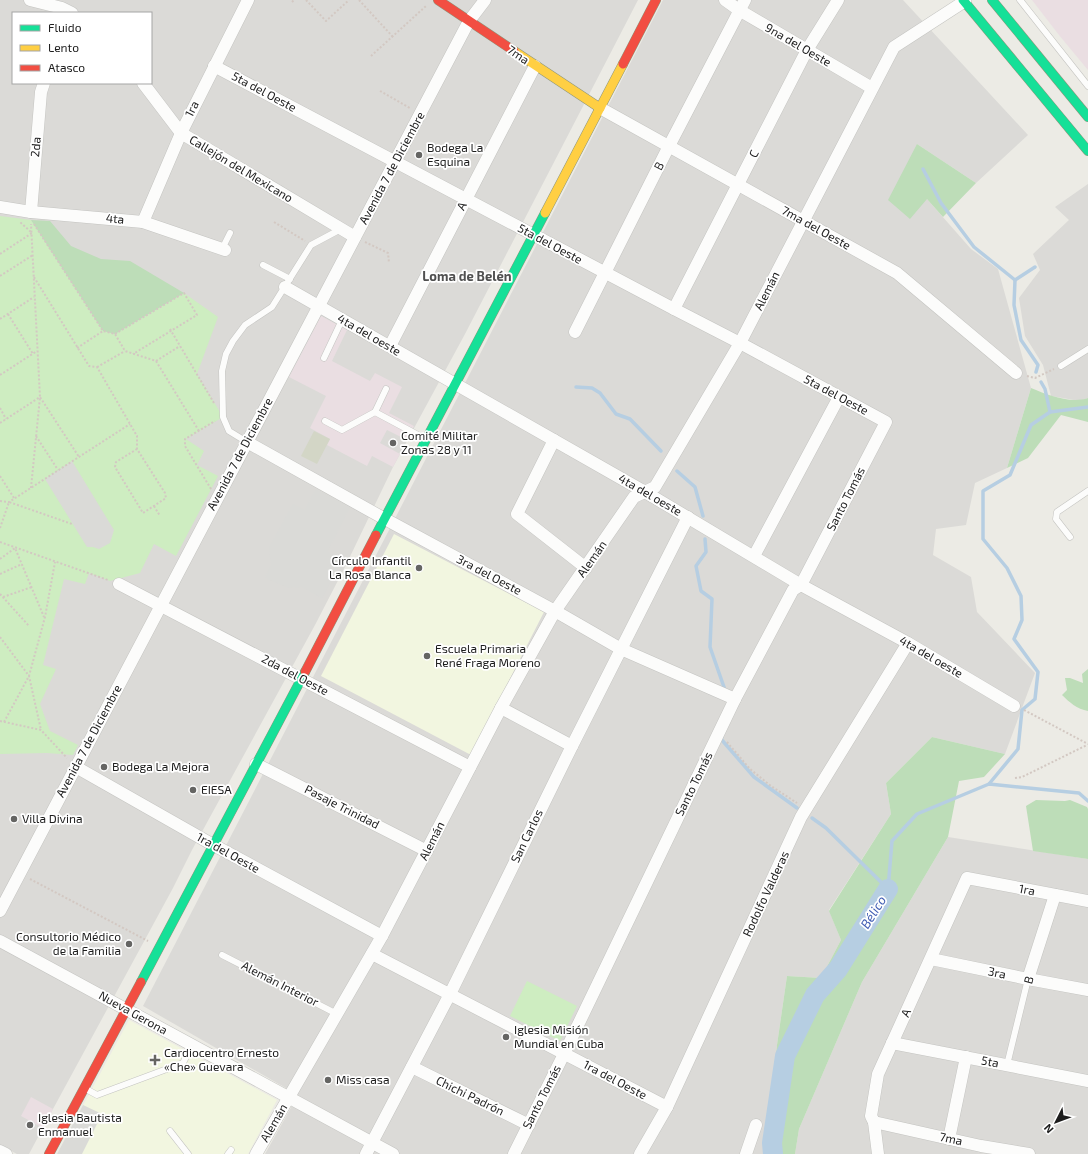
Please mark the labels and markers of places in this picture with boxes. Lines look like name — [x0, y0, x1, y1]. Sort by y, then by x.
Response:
place label: Bodega La Esquina — [427, 140, 483, 168]
marker: Bodega La Esquina — [414, 150, 424, 160]
place label: Comité Militar Zonas 28 y 11 — [401, 428, 478, 456]
marker: Comité Militar Zonas 28 y 11 — [388, 438, 398, 448]
place label: Círculo Infantil La Rosa Blanca — [329, 553, 411, 581]
marker: Círculo Infantil La Rosa Blanca — [414, 563, 424, 573]
place label: Escuela Primaria René Fraga Moreno — [435, 641, 541, 669]
marker: Escuela Primaria René Fraga Moreno — [422, 651, 432, 661]
place label: Bodega La Mejora — [112, 759, 209, 774]
marker: Bodega La Mejora — [99, 762, 109, 772]
place label: EIESA — [201, 782, 232, 796]
marker: EIESA — [188, 785, 198, 795]
place label: Villa Divina — [22, 811, 83, 825]
marker: Villa Divina — [9, 814, 19, 824]
place label: Consultorio Médico de la Familia — [16, 929, 121, 957]
marker: Consultorio Médico de la Familia — [124, 939, 134, 949]
place label: Iglesia Misión Mundial en Cuba — [514, 1022, 604, 1050]
marker: Iglesia Misión Mundial en Cuba — [501, 1032, 511, 1042]
place label: Cardiocentro Ernesto «Che» Guevara — [164, 1045, 279, 1073]
marker: Cardiocentro Ernesto «Che» Guevara — [149, 1054, 161, 1066]
place label: Miss casa — [336, 1072, 390, 1086]
marker: Miss casa — [323, 1075, 333, 1085]
place label: Iglesia Bautista Enmanuel — [38, 1110, 122, 1138]
marker: Iglesia Bautista Enmanuel — [25, 1120, 35, 1130]

